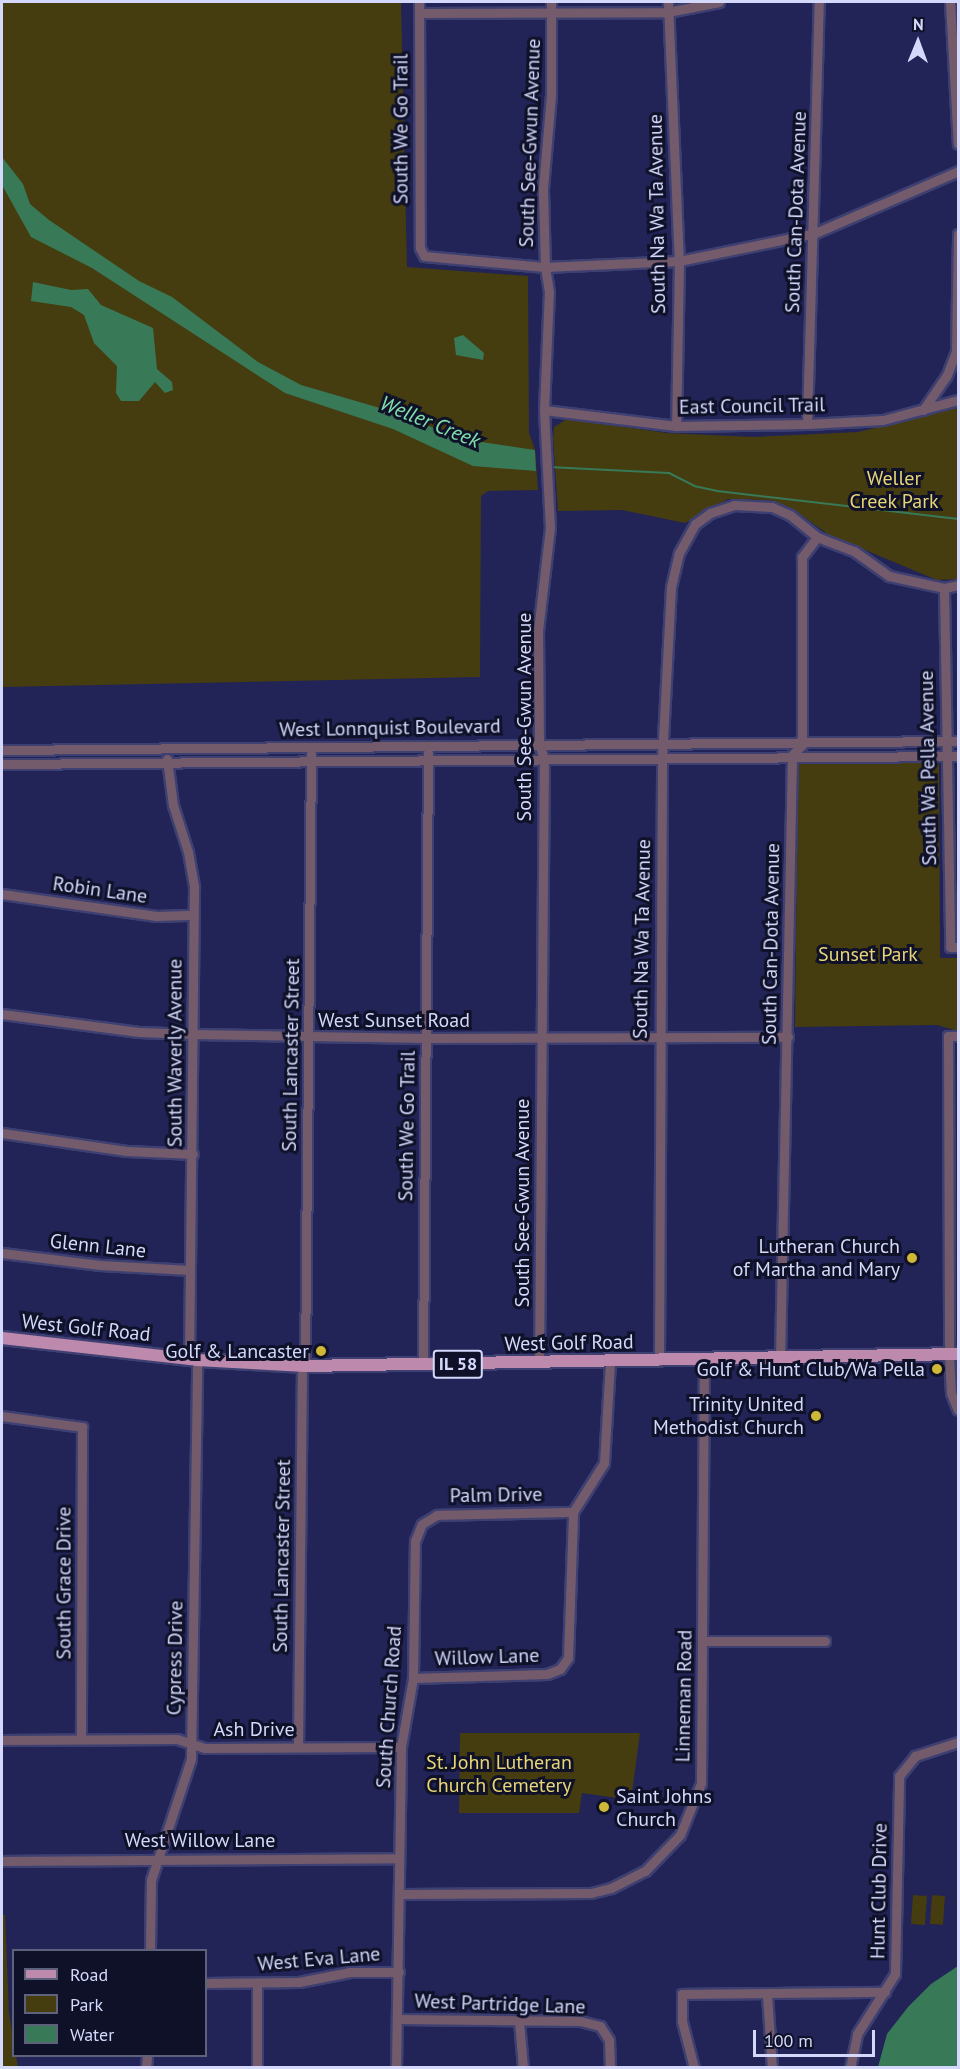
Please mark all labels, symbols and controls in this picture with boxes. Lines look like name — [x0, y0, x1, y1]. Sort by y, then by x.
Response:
north arrow — [888, 12, 948, 72]
text: N — [913, 14, 924, 34]
street label: South See-Gwun Avenue — [514, 38, 546, 248]
street label: South We Go Trail — [389, 53, 413, 205]
street label: South Can-Dota Avenue — [780, 110, 812, 314]
street label: South Na Wa Ta Avenue — [643, 113, 671, 315]
water label: Weller Creek — [376, 391, 484, 453]
street label: East Council Trail — [678, 393, 826, 419]
park label: Weller Creek Park — [849, 467, 939, 514]
street label: South See-Gwun Avenue — [512, 612, 536, 822]
street label: South Wa Pella Avenue — [914, 670, 942, 866]
street label: West Lonnquist Boulevard — [279, 714, 501, 742]
street label: South Na Wa Ta Avenue — [628, 838, 656, 1040]
street label: South Can-Dota Avenue — [757, 842, 785, 1046]
street label: Robin Lane — [51, 872, 149, 908]
park label: Sunset Park — [818, 942, 918, 966]
street label: South Waverly Avenue — [163, 958, 187, 1148]
street label: South Lancaster Street — [277, 958, 305, 1152]
street label: West Sunset Road — [318, 1008, 470, 1032]
street label: South We Go Trail — [394, 1050, 420, 1202]
street label: South See-Gwun Avenue — [510, 1098, 534, 1308]
street label: Glenn Lane — [49, 1229, 147, 1263]
place label: Lutheran Church of Martha and Mary — [733, 1234, 900, 1281]
marker: Lutheran Church of Martha and Mary — [905, 1251, 919, 1265]
street label: West Golf Road — [20, 1309, 152, 1347]
street label: West Golf Road — [504, 1330, 634, 1356]
place label: Golf & Lancaster — [165, 1339, 309, 1363]
marker: Golf & Lancaster — [314, 1344, 328, 1358]
road number: IL 58 — [431, 1349, 485, 1379]
place label: Golf & Hunt Club/Wa Pella — [696, 1357, 925, 1381]
marker: Golf & Hunt Club/Wa Pella — [930, 1362, 944, 1376]
place label: Trinity United Methodist Church — [653, 1392, 804, 1439]
marker: Trinity United Methodist Church — [809, 1409, 823, 1423]
street label: South Lancaster Street — [268, 1459, 296, 1653]
street label: Palm Drive — [449, 1482, 543, 1508]
street label: South Grace Drive — [52, 1506, 76, 1660]
street label: Cypress Drive — [162, 1600, 188, 1716]
street label: South Church Road — [371, 1625, 407, 1789]
street label: Linneman Road — [671, 1630, 697, 1762]
street label: Willow Lane — [434, 1643, 540, 1671]
street label: Ash Drive — [213, 1717, 295, 1741]
park label: St. John Lutheran Church Cemetery — [425, 1750, 573, 1797]
place label: Saint Johns Church — [616, 1784, 712, 1831]
marker: Saint Johns Church — [597, 1800, 611, 1814]
street label: Hunt Club Drive — [866, 1823, 892, 1959]
street label: West Willow Lane — [124, 1828, 276, 1852]
street label: West Eva Lane — [257, 1942, 381, 1976]
legend — [12, 1949, 207, 2057]
text: Road — [70, 1963, 108, 1986]
street label: West Partridge Lane — [414, 1989, 586, 2019]
text: Park — [70, 1993, 103, 2016]
scale bar — [756, 2018, 878, 2056]
text: Water — [70, 2023, 114, 2046]
text: 100 m — [764, 2029, 813, 2052]

